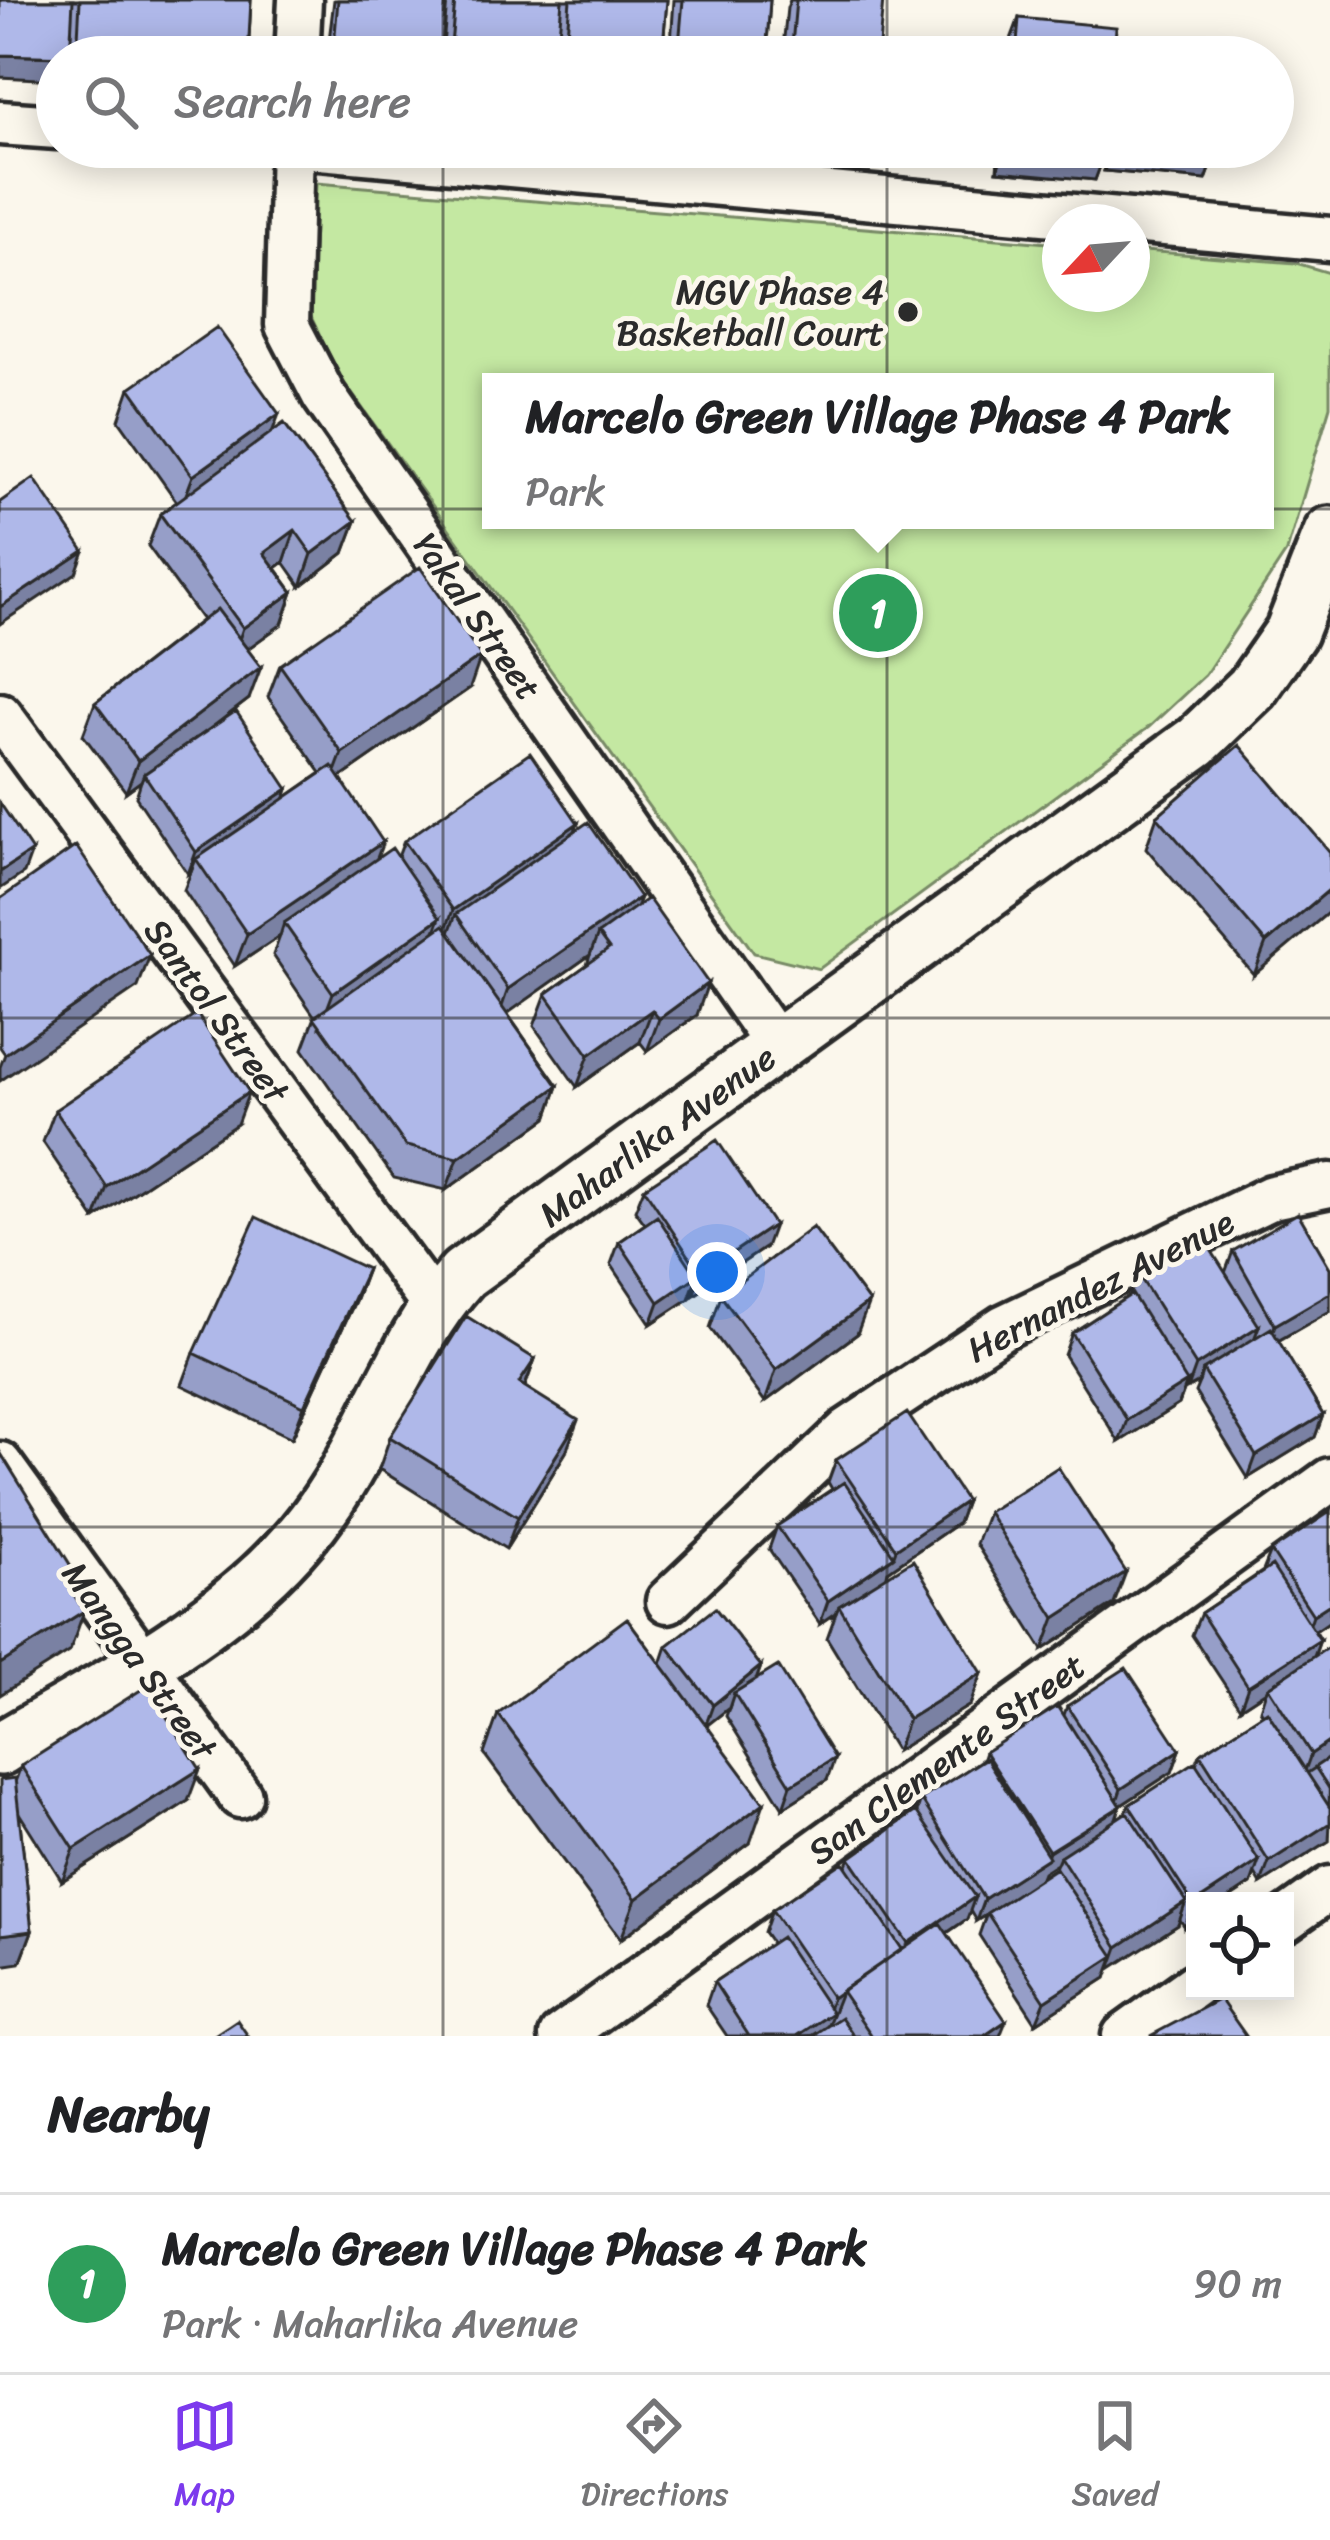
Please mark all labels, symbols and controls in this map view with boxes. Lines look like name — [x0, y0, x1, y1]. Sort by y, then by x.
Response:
search box — [36, 36, 1294, 168]
text: Search here — [174, 62, 411, 142]
icon: search — [78, 69, 144, 135]
north arrow — [1042, 204, 1150, 312]
place label: MGV Phase 4 Basketball Court — [616, 260, 884, 365]
marker: MGV Phase 4 Basketball Court — [895, 299, 921, 325]
popup — [482, 373, 1274, 529]
text: Marcelo Green Village Phase 4 Park — [526, 377, 1230, 457]
text: Park — [526, 457, 606, 526]
street label: Yakal Street — [395, 519, 559, 715]
pin: 1 — [839, 568, 917, 658]
street label: Santol Street — [126, 904, 307, 1118]
street label: Maharlika Avenue — [525, 1027, 791, 1245]
street label: Hernandez Avenue — [955, 1191, 1246, 1381]
your location — [687, 1242, 747, 1302]
street label: Mangga Street — [44, 1547, 235, 1775]
street label: San Clemente Street — [793, 1635, 1100, 1882]
map controls — [1186, 1892, 1294, 2000]
button: locate — [1186, 1892, 1294, 2000]
text: Nearby — [48, 2069, 209, 2159]
text: Marcelo Green Village Phase 4 Park — [162, 2209, 867, 2289]
text: 1 — [79, 2249, 95, 2318]
text: 90 m — [1193, 2249, 1282, 2318]
text: Park · Maharlika Avenue — [162, 2289, 578, 2358]
tab: Map — [172, 2393, 238, 2523]
tab: Directions — [581, 2393, 728, 2523]
tab: Saved — [1071, 2393, 1158, 2523]

